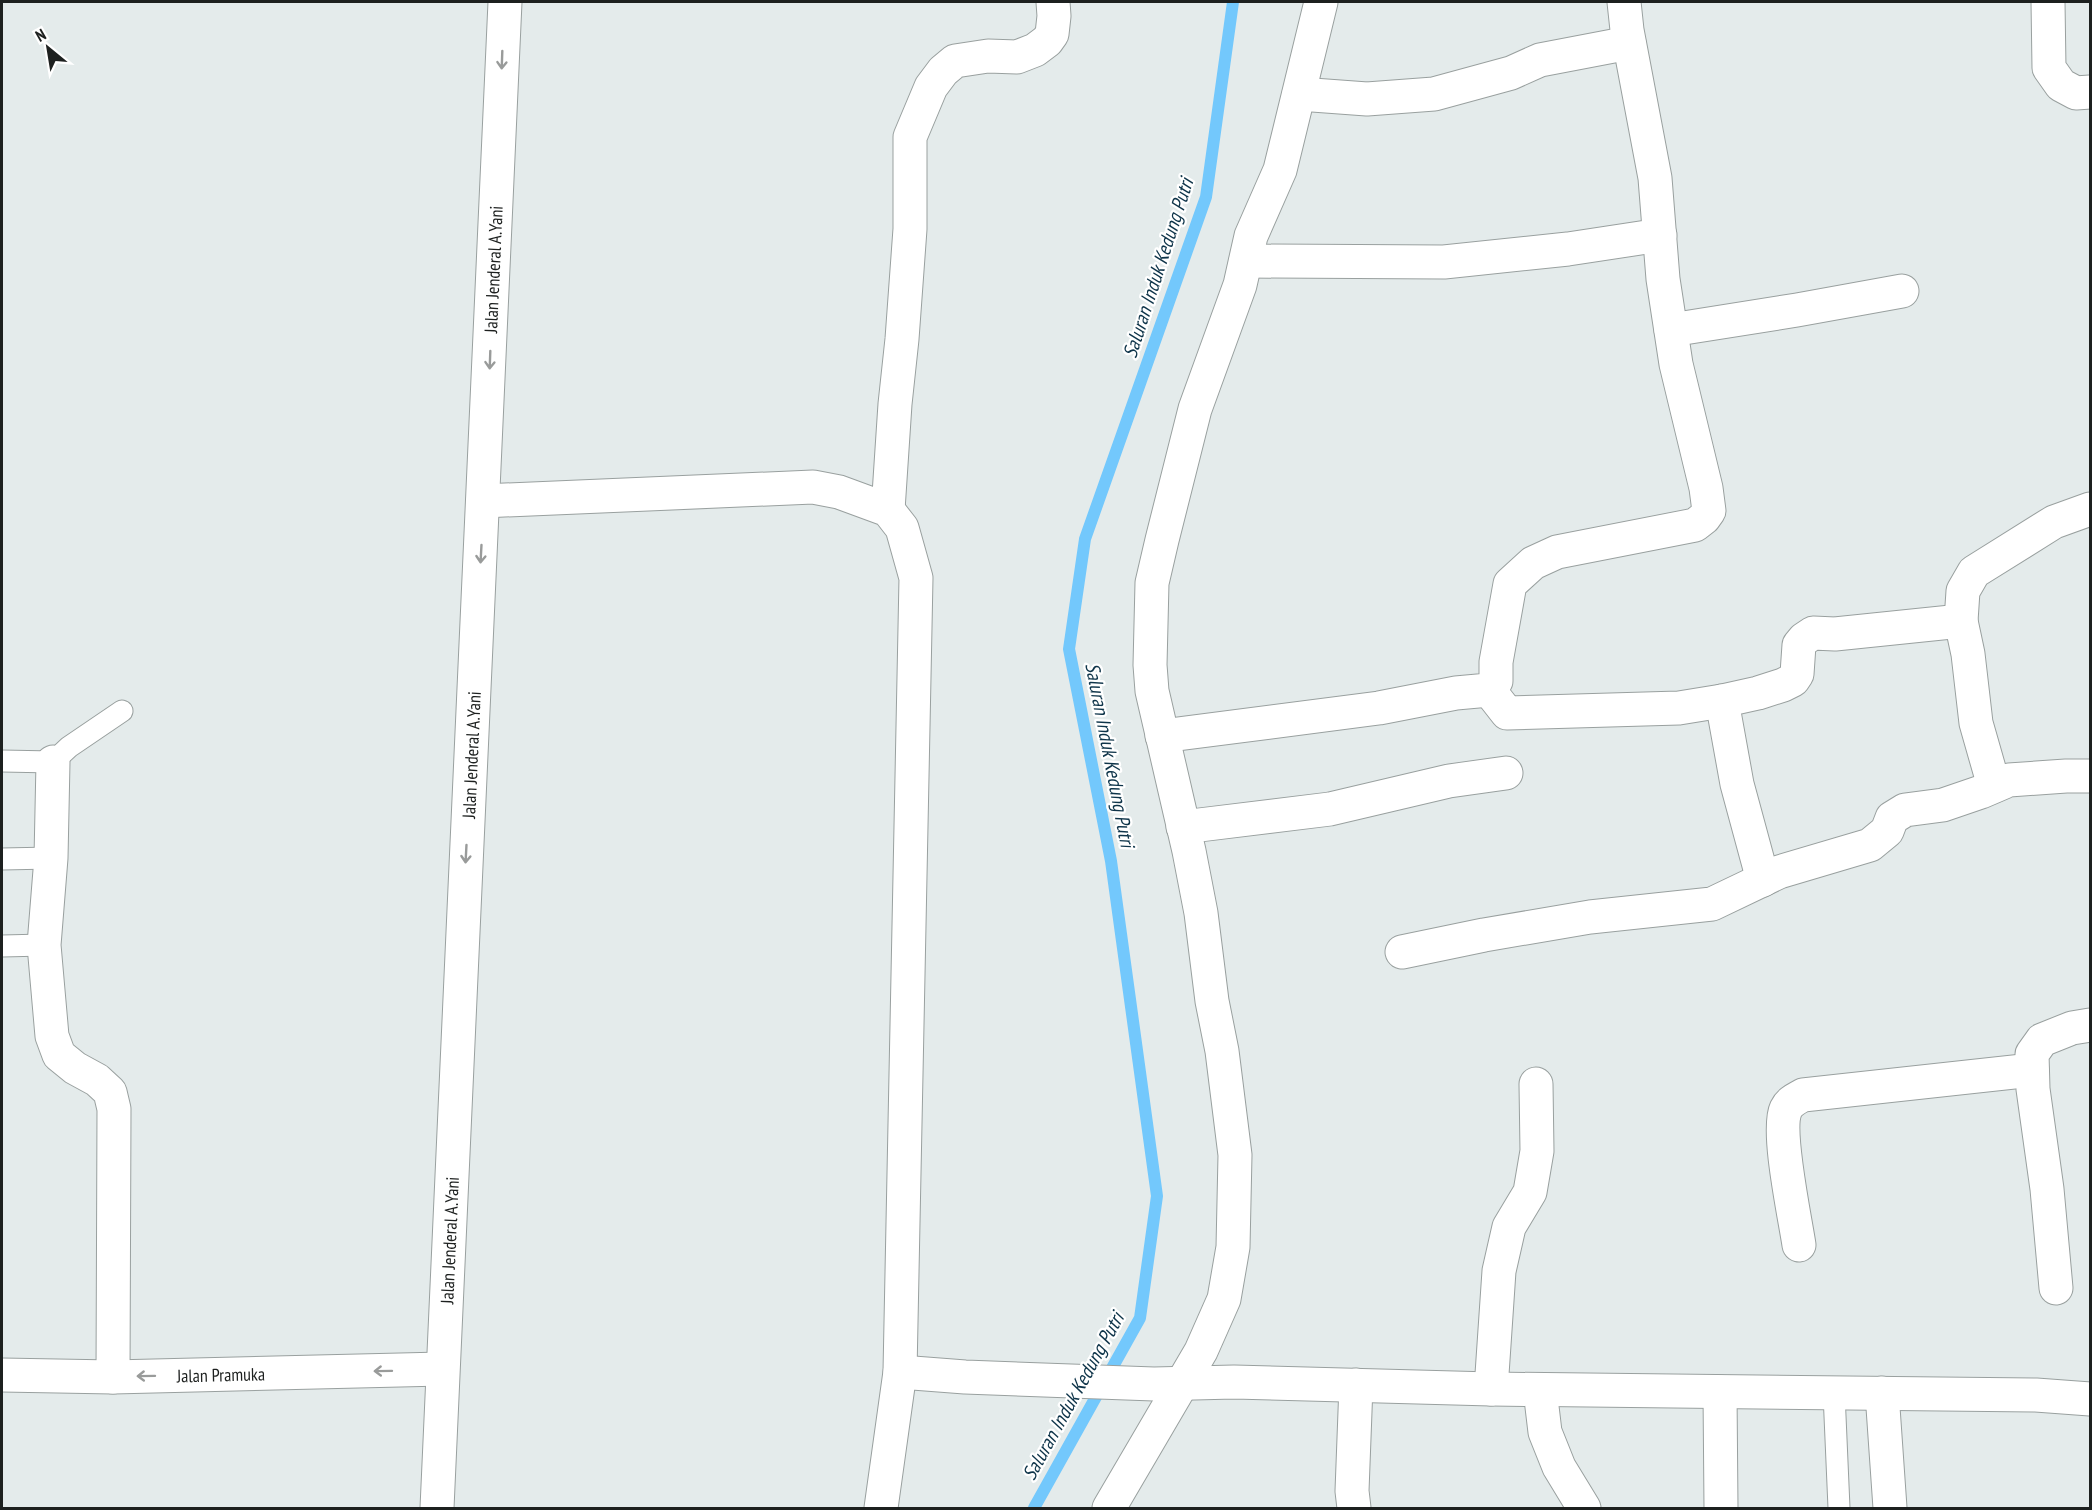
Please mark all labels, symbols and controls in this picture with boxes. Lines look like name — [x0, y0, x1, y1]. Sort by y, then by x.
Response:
north arrow — [18, 18, 78, 78]
text: N — [32, 24, 49, 46]
one-way arrow — [497, 49, 508, 69]
water label: Saluran Induk Kedung Putri — [1117, 172, 1200, 361]
street label: Jalan Jenderal A.Yani — [479, 205, 507, 334]
one-way arrow — [484, 349, 495, 369]
one-way arrow — [475, 544, 486, 564]
water label: Saluran Induk Kedung Putri — [1079, 660, 1141, 852]
street label: Jalan Jenderal A.Yani — [457, 691, 485, 820]
one-way arrow — [461, 844, 472, 864]
street label: Jalan Jenderal A.Yani — [435, 1176, 463, 1305]
water label: Saluran Induk Kedung Putri — [1016, 1305, 1131, 1484]
street label: Jalan Pramuka — [176, 1362, 265, 1387]
one-way arrow — [374, 1365, 394, 1376]
one-way arrow — [137, 1370, 157, 1382]

